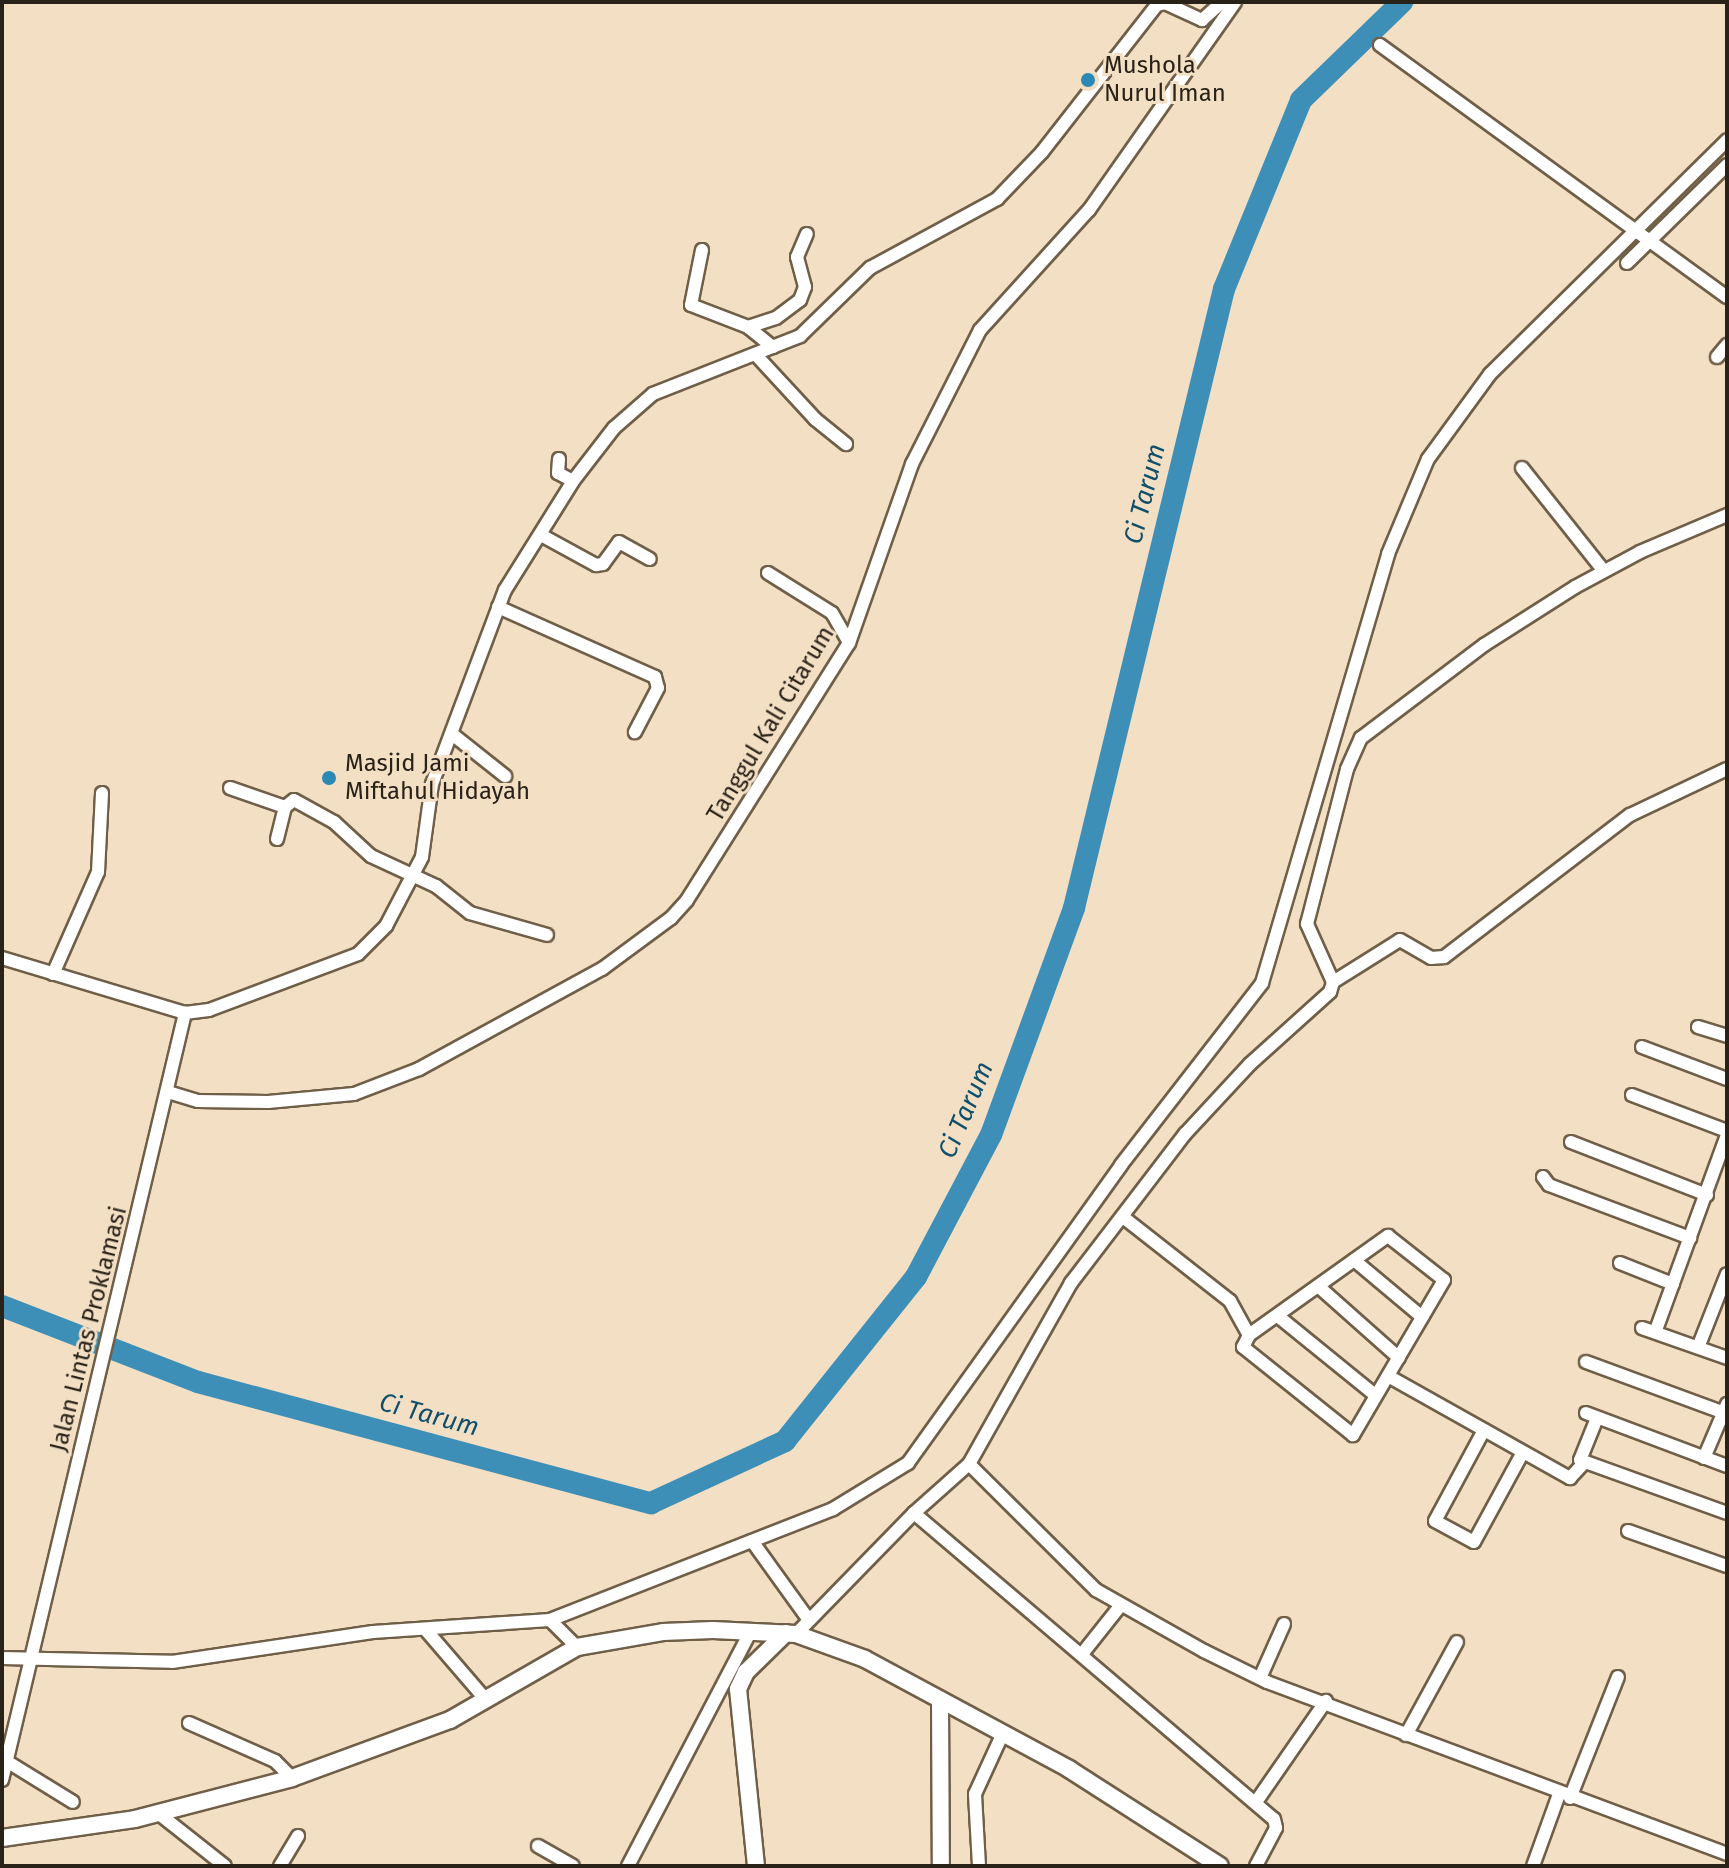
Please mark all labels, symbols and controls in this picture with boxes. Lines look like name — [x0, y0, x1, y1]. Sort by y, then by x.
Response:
place label: Mushola Nurul Iman — [1104, 52, 1226, 108]
marker: Mushola Nurul Iman — [1079, 71, 1097, 89]
water label: Ci Tarum — [1118, 441, 1172, 547]
street label: Tanggul Kali Citarum — [701, 621, 841, 827]
place label: Masjid Jami Miftahul Hidayah — [345, 750, 530, 806]
marker: Masjid Jami Miftahul Hidayah — [320, 769, 338, 787]
water label: Ci Tarum — [932, 1057, 1000, 1163]
street label: Jalan Lintas Proklamasi — [45, 1203, 133, 1455]
water label: Ci Tarum — [376, 1387, 482, 1443]

